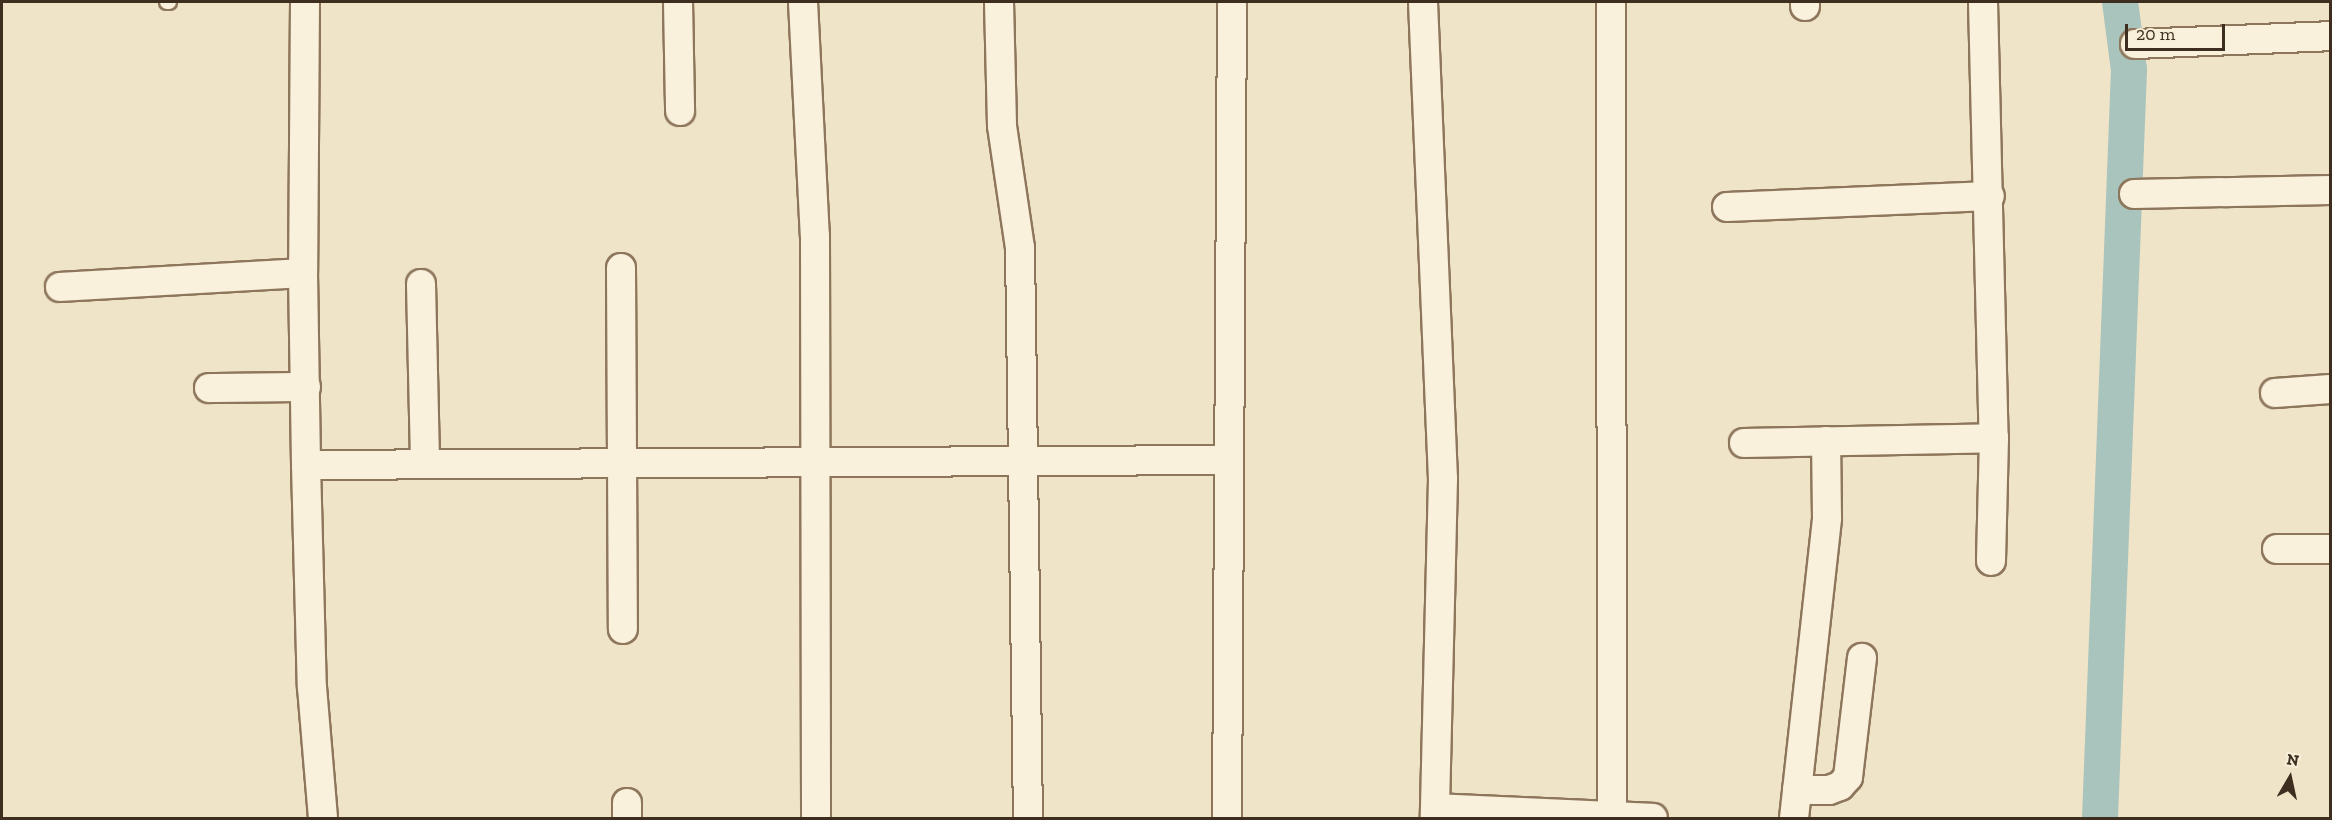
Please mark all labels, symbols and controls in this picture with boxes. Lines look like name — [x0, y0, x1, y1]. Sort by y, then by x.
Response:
scale bar — [2128, 12, 2228, 50]
text: 20 m — [2136, 23, 2175, 45]
north arrow — [2260, 748, 2320, 808]
text: N — [2285, 749, 2300, 770]

